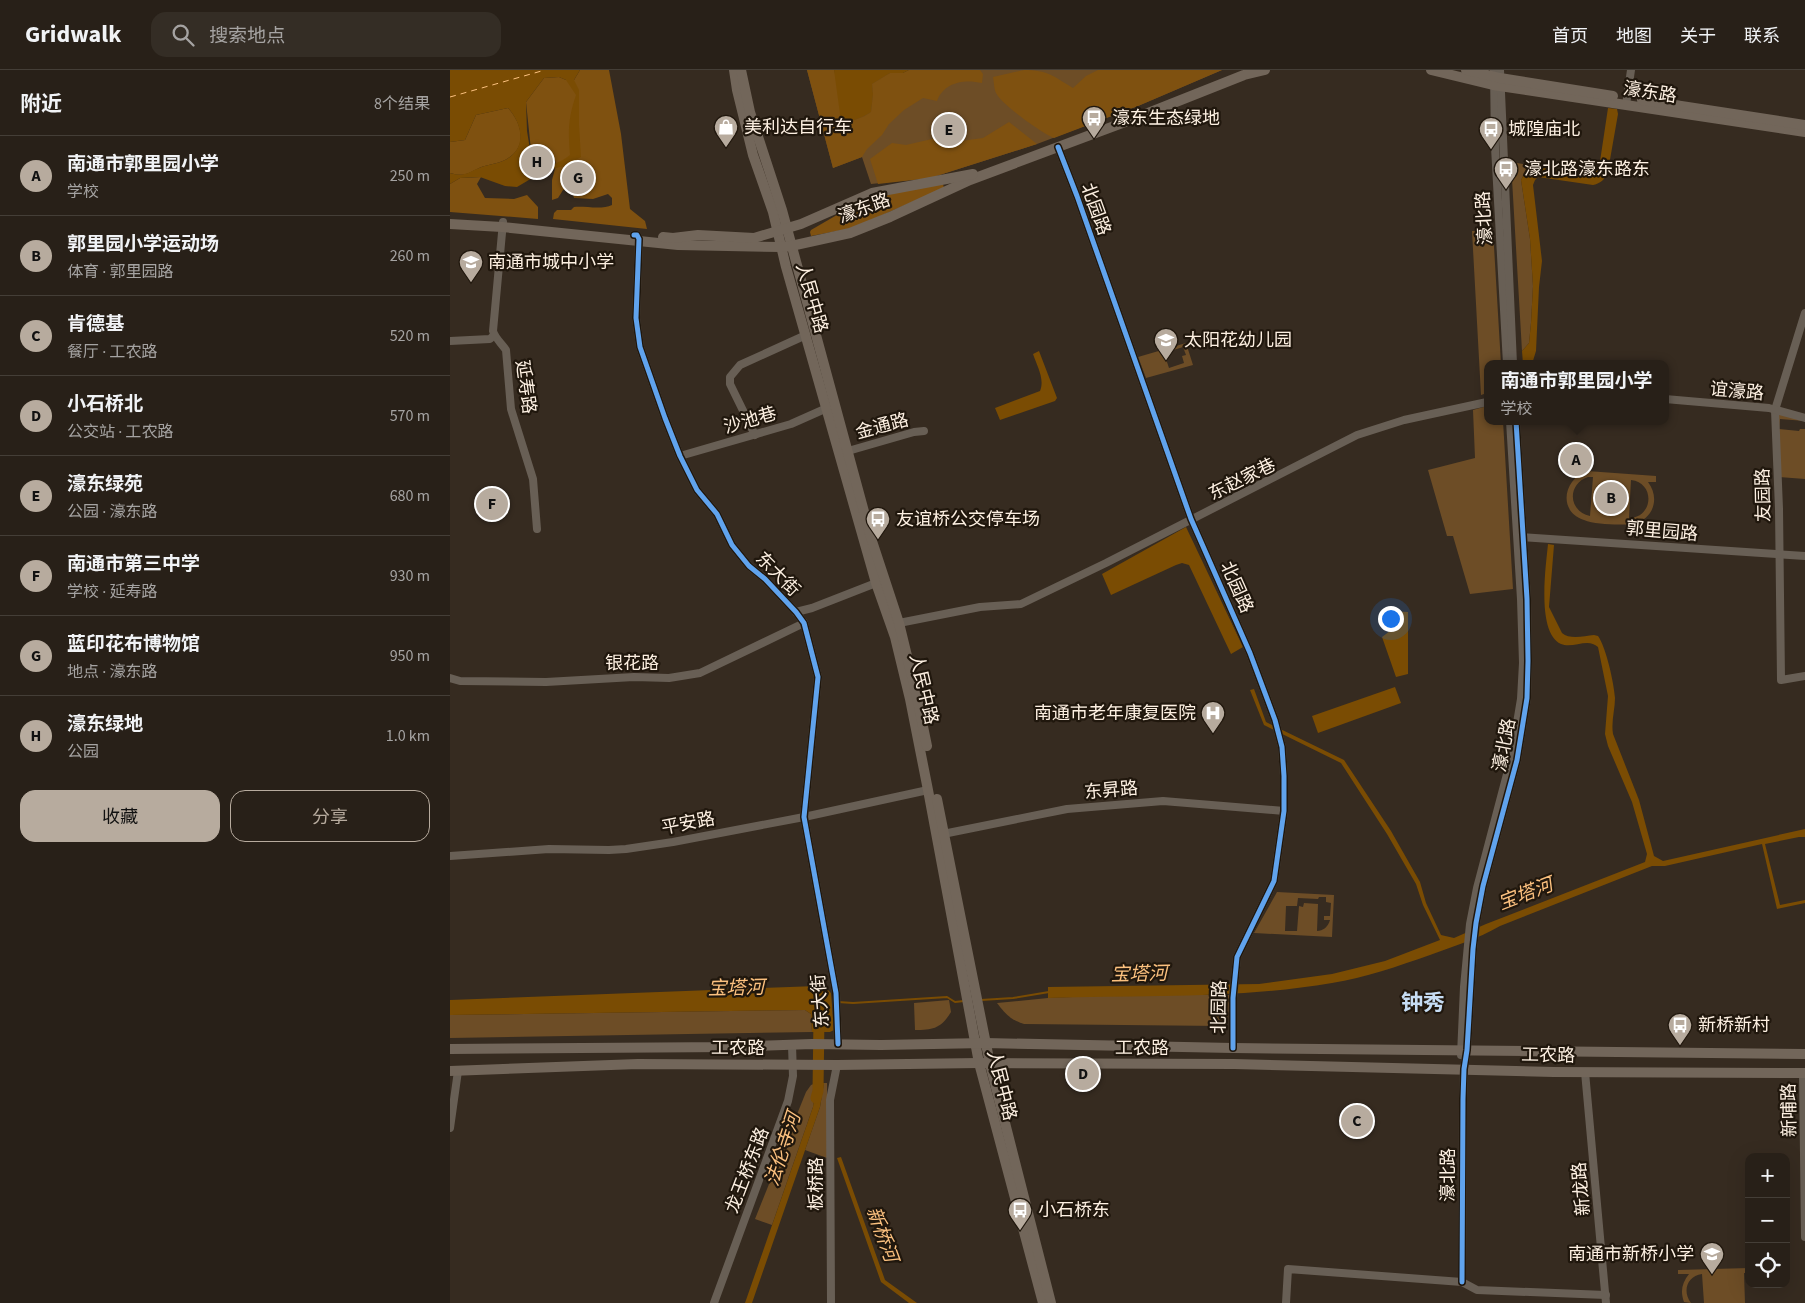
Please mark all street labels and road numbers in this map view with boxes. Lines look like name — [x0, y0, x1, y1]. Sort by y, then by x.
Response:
street label: 濠东路 — [1621, 76, 1679, 109]
street label: 北园路 — [1075, 180, 1117, 239]
street label: 濠东路 — [835, 187, 894, 229]
street label: 濠北路 — [1471, 190, 1498, 246]
street label: 人民中路 — [790, 260, 833, 336]
street label: 延寿路 — [509, 359, 542, 416]
street label: 谊濠路 — [1709, 377, 1765, 406]
street label: 沙池巷 — [721, 401, 780, 440]
street label: 金通路 — [853, 407, 911, 446]
street label: 东赵家巷 — [1204, 452, 1280, 506]
street label: 友园路 — [1751, 468, 1776, 522]
street label: 郭里园路 — [1625, 516, 1699, 547]
street label: 东大街 — [750, 546, 806, 602]
street label: 北园路 — [1214, 557, 1259, 617]
street label: 银花路 — [605, 651, 659, 676]
street label: 人民中路 — [903, 651, 944, 727]
street label: 濠北路 — [1487, 716, 1522, 774]
street label: 东昇路 — [1083, 776, 1139, 805]
street label: 平安路 — [659, 806, 717, 841]
street label: 东大街 — [806, 973, 835, 1029]
street label: 北园路 — [1207, 980, 1232, 1034]
street label: 工农路 — [711, 1036, 765, 1061]
street label: 工农路 — [1115, 1036, 1169, 1061]
street label: 工农路 — [1521, 1043, 1575, 1068]
street label: 人民中路 — [981, 1047, 1022, 1123]
street label: 新哺路 — [1777, 1083, 1802, 1137]
street label: 龙王桥东路 — [720, 1124, 775, 1217]
street label: 濠北路 — [1436, 1148, 1461, 1202]
street label: 板桥路 — [804, 1157, 829, 1211]
street label: 新龙路 — [1567, 1161, 1596, 1217]

